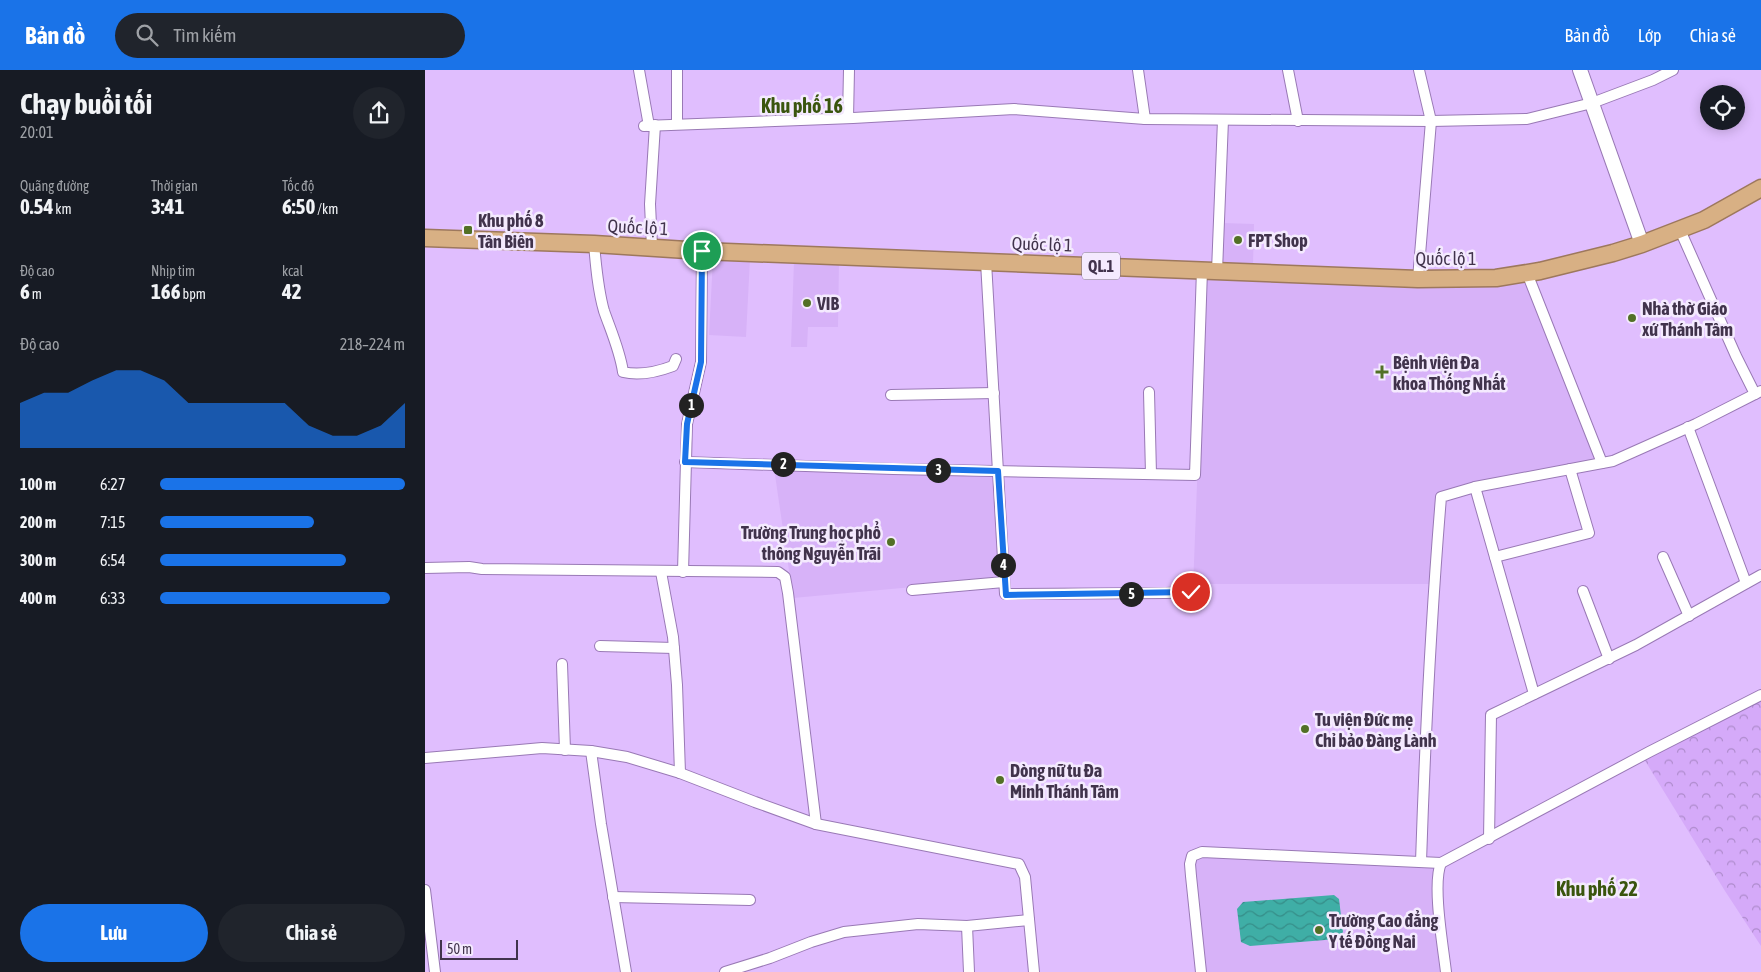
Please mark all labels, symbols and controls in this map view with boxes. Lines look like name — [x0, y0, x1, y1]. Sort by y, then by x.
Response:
search box — [115, 13, 465, 58]
icon: search — [133, 21, 161, 49]
text: Bản đồ — [25, 22, 85, 49]
text: Tìm kiếm — [173, 24, 236, 46]
text: Bản đồ — [1564, 25, 1610, 46]
text: Lớp — [1638, 25, 1662, 46]
text: Chia sẻ — [1690, 25, 1736, 46]
map controls — [1700, 85, 1745, 130]
button: locate — [1700, 85, 1745, 130]
button: share — [353, 87, 405, 139]
text: Chạy buổi tối — [20, 88, 152, 120]
district label: Khu phố 16 — [761, 94, 843, 117]
text: 20:01 — [20, 123, 54, 141]
text: Quãng đường — [20, 178, 89, 194]
text: Thời gian — [151, 178, 198, 194]
text: Tốc độ — [282, 178, 314, 194]
text: 0.54 — [20, 194, 53, 218]
text: 3:41 — [151, 194, 184, 218]
text: 6:50 — [282, 194, 315, 218]
text: km — [53, 201, 72, 217]
text: /km — [315, 201, 338, 217]
place label: Khu phố 8 Tân Biên — [478, 210, 544, 252]
street label: Quốc lộ 1 — [607, 214, 669, 239]
marker: Khu phố 8 Tân Biên — [462, 224, 474, 236]
pin — [681, 230, 723, 272]
place label: FPT Shop — [1248, 230, 1308, 251]
street label: Quốc lộ 1 — [1011, 231, 1073, 256]
marker: FPT Shop — [1232, 234, 1244, 246]
icon: arrive — [688, 237, 716, 265]
street label: Quốc lộ 1 — [1416, 247, 1476, 269]
road number: QL.1 — [1082, 252, 1120, 280]
text: Độ cao — [20, 263, 55, 279]
text: Nhịp tim — [151, 263, 195, 279]
text: kcal — [282, 263, 303, 279]
text: 6 — [20, 279, 30, 303]
text: 166 — [151, 279, 181, 303]
text: 42 — [282, 279, 302, 303]
text: m — [30, 286, 42, 302]
text: bpm — [181, 286, 206, 302]
place label: VIB — [816, 293, 839, 314]
marker: VIB — [801, 297, 813, 309]
place label: Nhà thờ Giáo xứ Thánh Tâm — [1642, 298, 1733, 340]
marker: Nhà thờ Giáo xứ Thánh Tâm — [1626, 312, 1638, 324]
text: Độ cao — [20, 335, 60, 353]
text: 218–224 m — [340, 335, 405, 353]
place label: Bệnh viện Đa khoa Thống Nhất — [1393, 352, 1506, 394]
marker: Bệnh viện Đa khoa Thống Nhất — [1375, 365, 1389, 379]
pin: 1 — [679, 392, 703, 418]
text: 1 — [688, 397, 695, 413]
pin: 2 — [771, 452, 795, 476]
text: 2 — [780, 456, 787, 472]
pin: 3 — [925, 458, 951, 482]
text: 3 — [935, 462, 942, 478]
text: 100 m — [20, 475, 56, 493]
text: 6:27 — [100, 475, 125, 493]
text: 200 m — [20, 513, 56, 531]
text: 7:15 — [100, 513, 125, 531]
place label: Trường Trung học phổ thông Nguyễn Trãi — [741, 521, 881, 564]
marker: Trường Trung học phổ thông Nguyễn Trãi — [885, 536, 897, 548]
text: 300 m — [20, 551, 56, 569]
text: 6:54 — [100, 551, 125, 569]
pin: 4 — [991, 552, 1015, 578]
text: 4 — [1000, 557, 1007, 573]
pin — [1170, 571, 1212, 613]
icon: check — [1177, 578, 1205, 606]
pin: 5 — [1119, 582, 1143, 606]
text: 5 — [1128, 586, 1135, 602]
text: 400 m — [20, 589, 56, 607]
text: 6:33 — [100, 589, 125, 607]
place label: Tu viện Đức mẹ Chỉ bảo Đàng Lành — [1315, 709, 1437, 751]
marker: Tu viện Đức mẹ Chỉ bảo Đàng Lành — [1299, 723, 1311, 735]
place label: Dòng nữ tu Đa Minh Thánh Tâm — [1010, 760, 1119, 802]
marker: Dòng nữ tu Đa Minh Thánh Tâm — [994, 774, 1006, 786]
district label: Khu phố 22 — [1556, 877, 1638, 900]
button: Lưu — [20, 904, 208, 962]
button: Chia sẻ — [218, 904, 405, 962]
place label: Trường Cao đẳng Y tế Đồng Nai — [1328, 910, 1438, 952]
marker: Trường Cao đẳng Y tế Đồng Nai — [1313, 924, 1325, 936]
scale bar — [440, 937, 517, 960]
text: 50 m — [447, 941, 472, 957]

